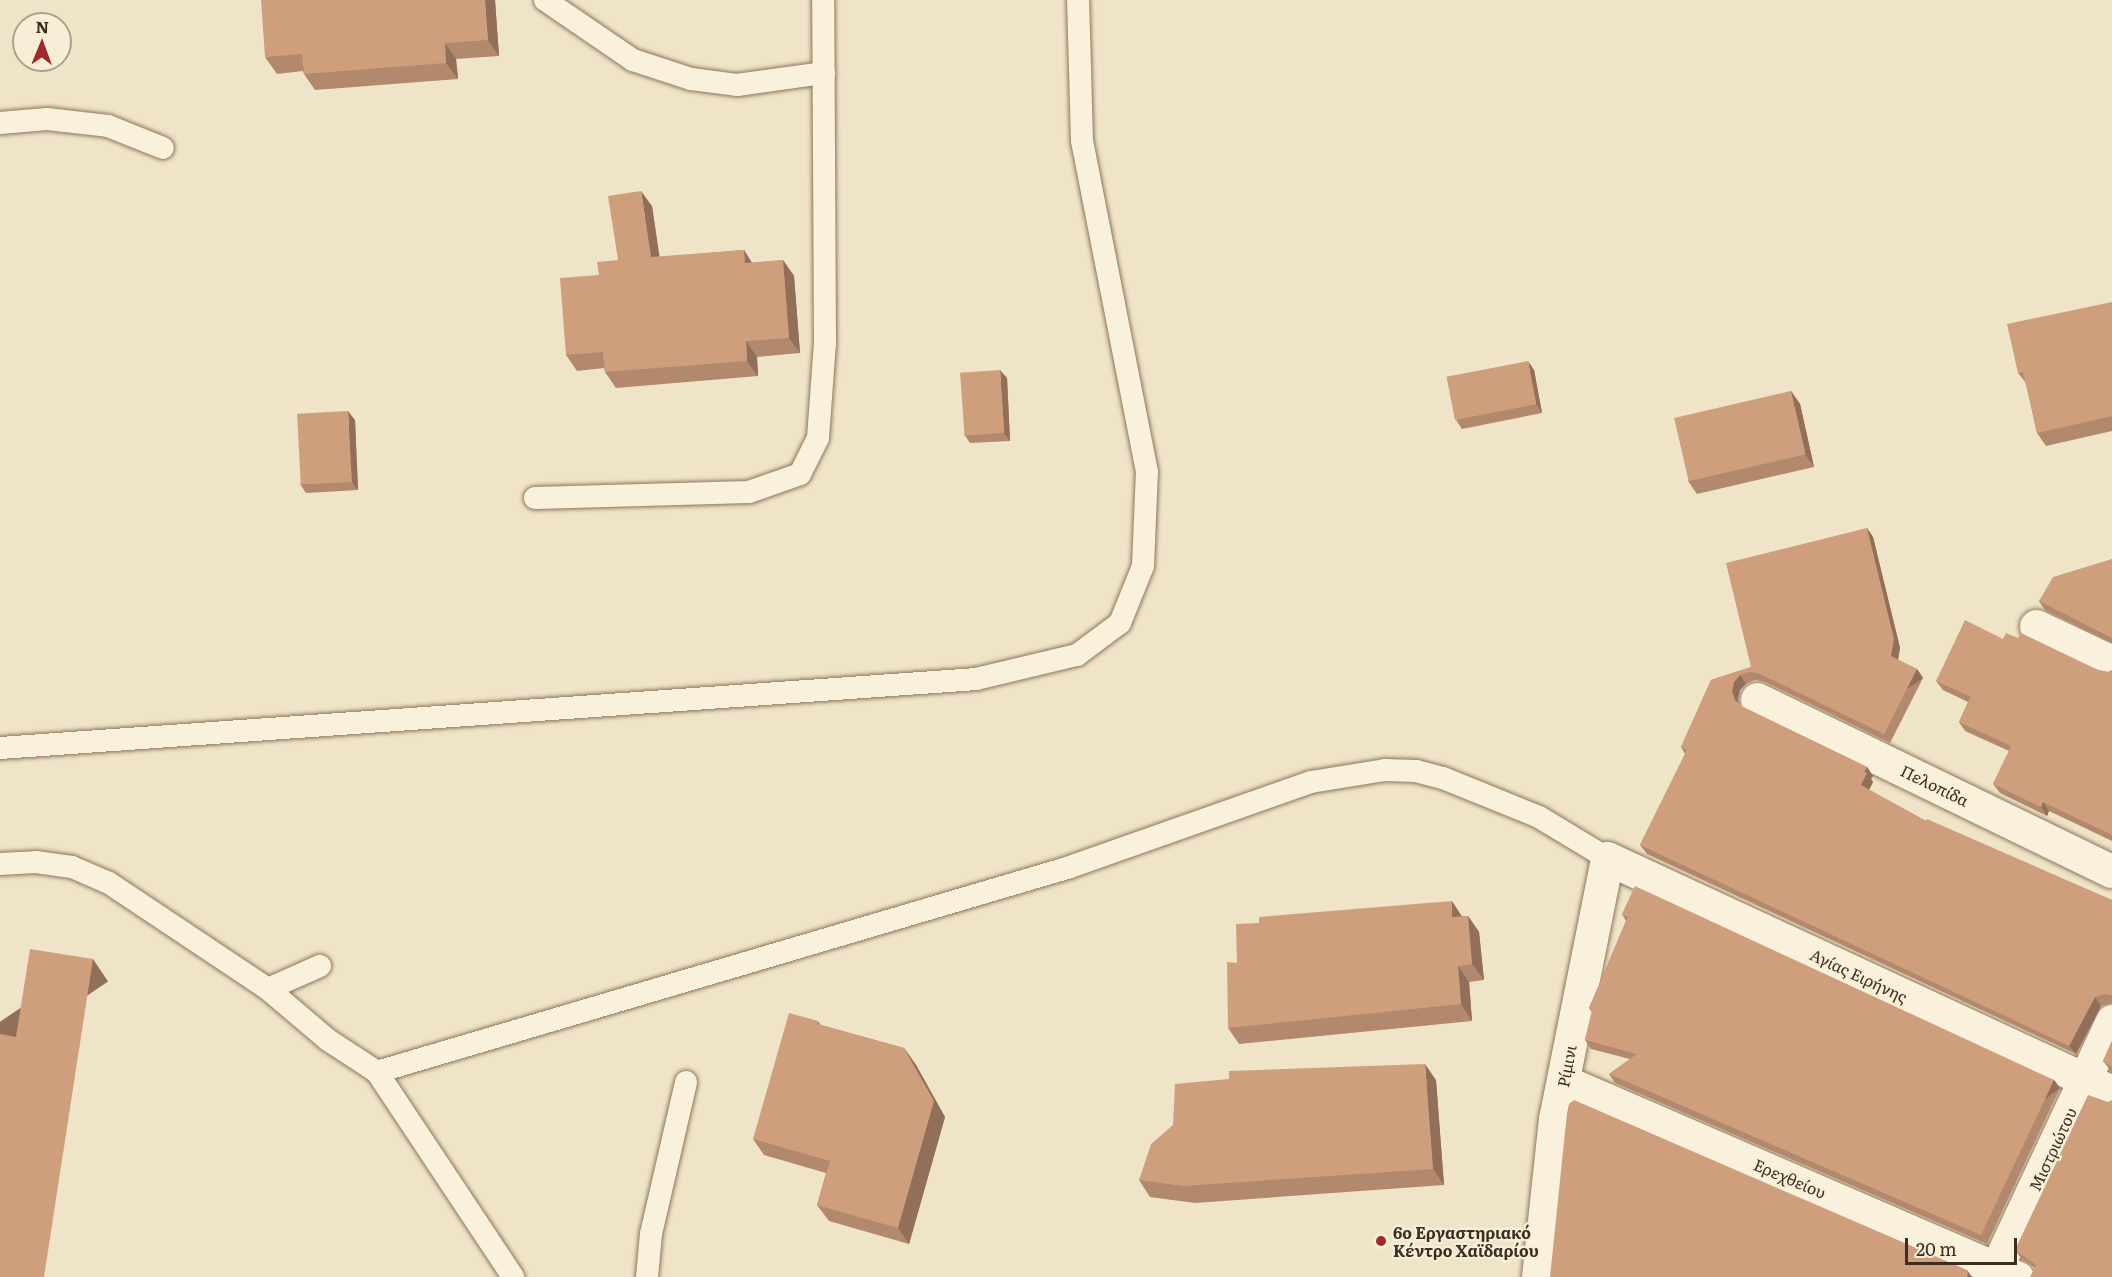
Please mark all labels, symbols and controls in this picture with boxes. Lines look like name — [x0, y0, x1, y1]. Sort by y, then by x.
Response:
north arrow — [12, 12, 72, 72]
text: N — [35, 14, 49, 38]
street label: Πελοπίδα — [1898, 760, 1972, 810]
street label: Αγίας Ειρήνης — [1807, 944, 1911, 1006]
street label: Ρίμινι — [1553, 1043, 1579, 1089]
street label: Μιστριώτου — [2024, 1104, 2080, 1194]
street label: Ερεχθείου — [1751, 1154, 1829, 1202]
place label: 6ο Εργαστηριακό Κέντρο Χαϊδαρίου — [1393, 1222, 1539, 1260]
scale bar — [1908, 1226, 2020, 1264]
marker: 6ο Εργαστηριακό Κέντρο Χαϊδαρίου — [1374, 1234, 1388, 1248]
text: 20 m — [1916, 1235, 1957, 1262]

